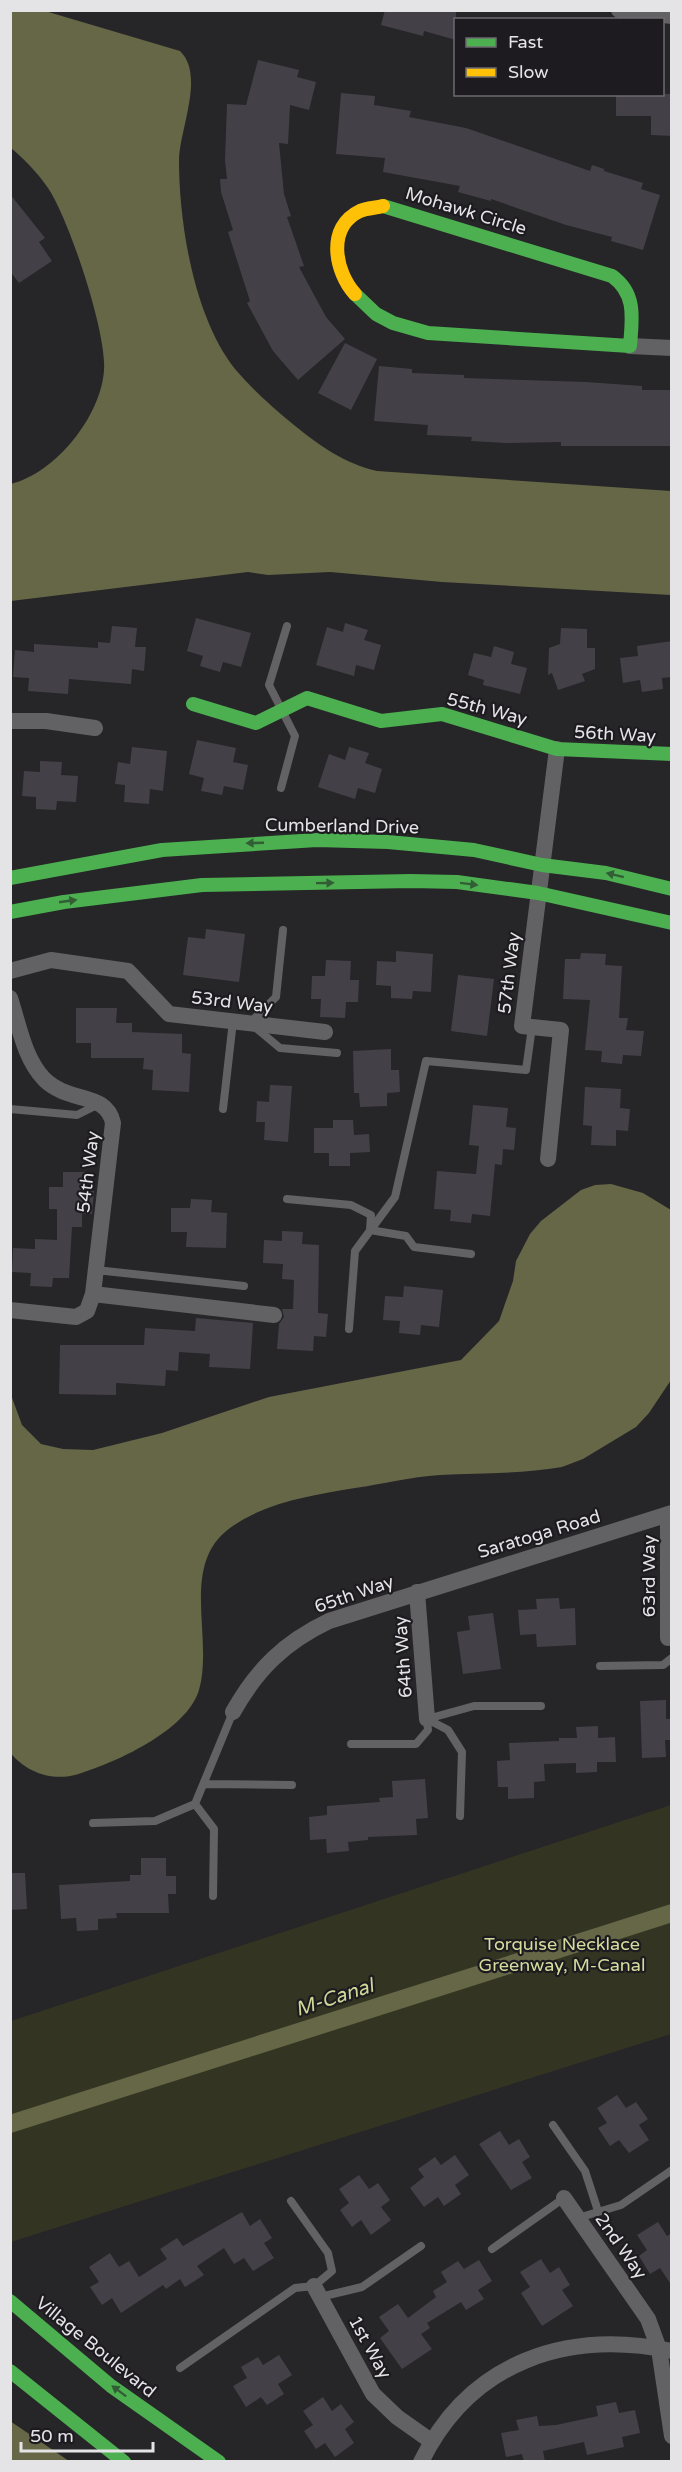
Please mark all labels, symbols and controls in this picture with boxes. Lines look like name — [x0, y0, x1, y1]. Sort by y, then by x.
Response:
legend — [454, 18, 664, 96]
text: Fast — [508, 31, 543, 53]
text: Slow — [508, 61, 549, 83]
street label: Mohawk Circle — [403, 182, 529, 240]
street label: 55th Way — [444, 688, 530, 730]
street label: 56th Way — [573, 721, 657, 747]
street label: Cumberland Drive — [265, 814, 419, 838]
one-way arrow — [245, 838, 264, 848]
one-way arrow — [606, 870, 624, 880]
one-way arrow — [315, 878, 334, 887]
one-way arrow — [460, 879, 479, 889]
one-way arrow — [59, 897, 78, 906]
street label: 57th Way — [493, 931, 525, 1015]
street label: 53rd Way — [190, 986, 275, 1018]
street label: 54th Way — [72, 1130, 104, 1214]
street label: Saratoga Road — [475, 1505, 603, 1563]
street label: 63rd Way — [638, 1534, 660, 1617]
street label: 65th Way — [312, 1570, 397, 1618]
street label: 64th Way — [389, 1615, 417, 1699]
park label: Torquise Necklace Greenway, M-Canal — [479, 1933, 645, 1976]
water label: M-Canal — [292, 1973, 378, 2022]
street label: 2nd Way — [590, 2209, 652, 2283]
street label: Village Boulevard — [31, 2292, 161, 2402]
street label: 1st Way — [344, 2312, 396, 2383]
one-way arrow — [112, 2386, 127, 2398]
scale bar — [21, 2415, 153, 2453]
text: 50 m — [30, 2425, 74, 2447]

